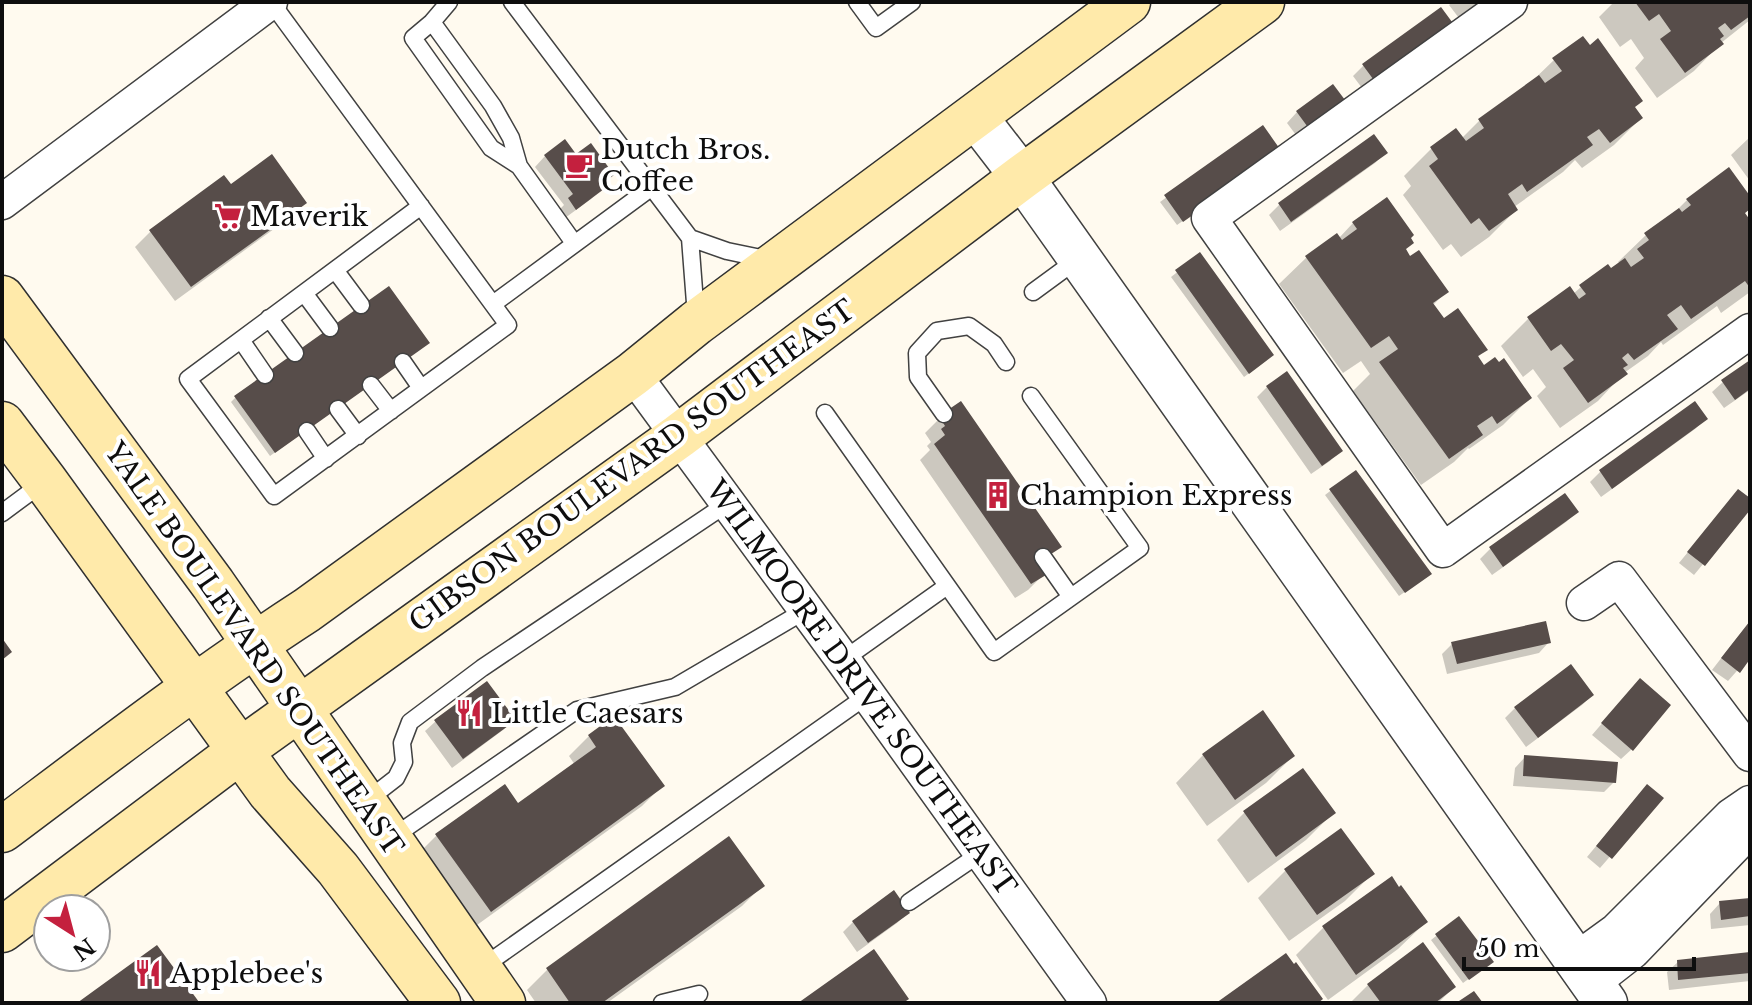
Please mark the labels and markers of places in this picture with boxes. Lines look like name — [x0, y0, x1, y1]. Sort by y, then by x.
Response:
place label: Dutch Bros. Coffee — [601, 132, 770, 199]
cafe icon: Dutch Bros. Coffee — [564, 150, 594, 180]
place label: Maverik — [250, 199, 369, 234]
supermarket icon: Maverik — [213, 201, 243, 231]
place label: Champion Express — [1020, 478, 1292, 513]
building icon: Champion Express — [983, 480, 1013, 510]
place label: Little Caesars — [491, 696, 684, 731]
restaurant icon: Little Caesars — [454, 698, 484, 728]
place label: Applebee's — [169, 956, 323, 991]
restaurant icon: Applebee's — [133, 958, 163, 988]

